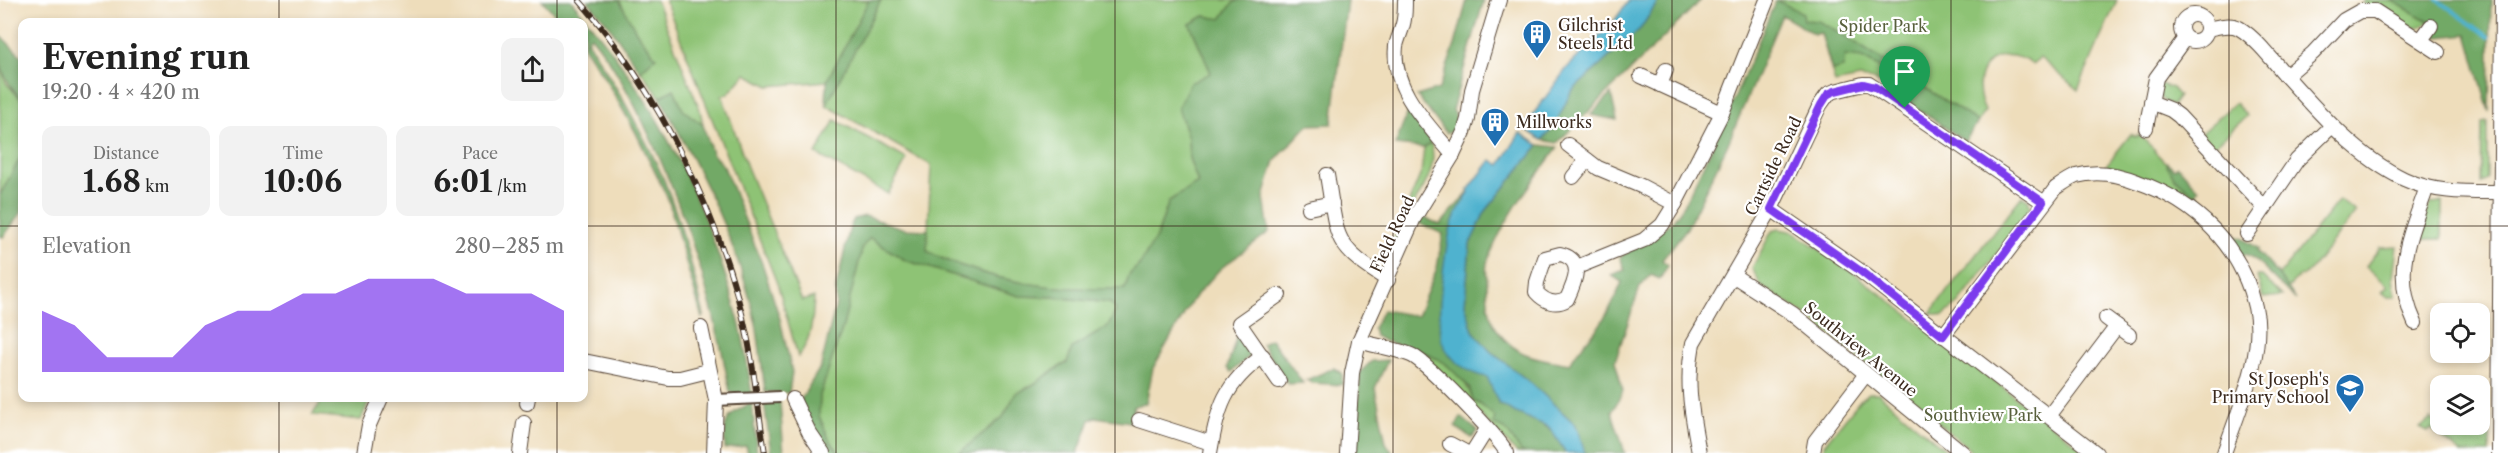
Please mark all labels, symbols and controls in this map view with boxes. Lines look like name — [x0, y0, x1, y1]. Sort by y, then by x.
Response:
place label: Gilchrist Steels Ltd — [1558, 15, 1633, 53]
park label: Spider Park — [1839, 16, 1928, 36]
building icon: Gilchrist Steels Ltd — [1521, 18, 1553, 60]
text: Evening run — [42, 37, 250, 78]
button: share — [501, 38, 564, 101]
pin — [1879, 46, 1930, 108]
icon: arrive — [1888, 55, 1921, 88]
text: 19:20 · 4 × 420 m — [42, 80, 200, 104]
building icon: Millworks — [1479, 106, 1511, 148]
place label: Millworks — [1516, 112, 1592, 132]
street label: Cartside Road — [1740, 113, 1806, 219]
text: Distance — [93, 143, 159, 163]
text: Time — [283, 143, 323, 163]
text: Pace — [462, 143, 498, 163]
text: 1.68 — [83, 163, 141, 200]
text: 10:06 — [264, 163, 342, 200]
text: 6:01 — [433, 163, 493, 200]
text: km — [141, 176, 169, 196]
text: /km — [493, 176, 527, 196]
street label: Field Road — [1365, 192, 1419, 276]
text: Elevation — [42, 234, 131, 258]
text: 280–285 m — [455, 234, 564, 258]
street label: Southview Avenue — [1800, 297, 1922, 401]
map controls — [2430, 303, 2490, 435]
button: locate — [2430, 303, 2490, 363]
place label: St Joseph's Primary School — [2212, 369, 2329, 407]
school or university icon: St Joseph's Primary School — [2334, 372, 2366, 414]
button: layers — [2430, 375, 2490, 435]
park label: Southview Park — [1924, 405, 2043, 425]

